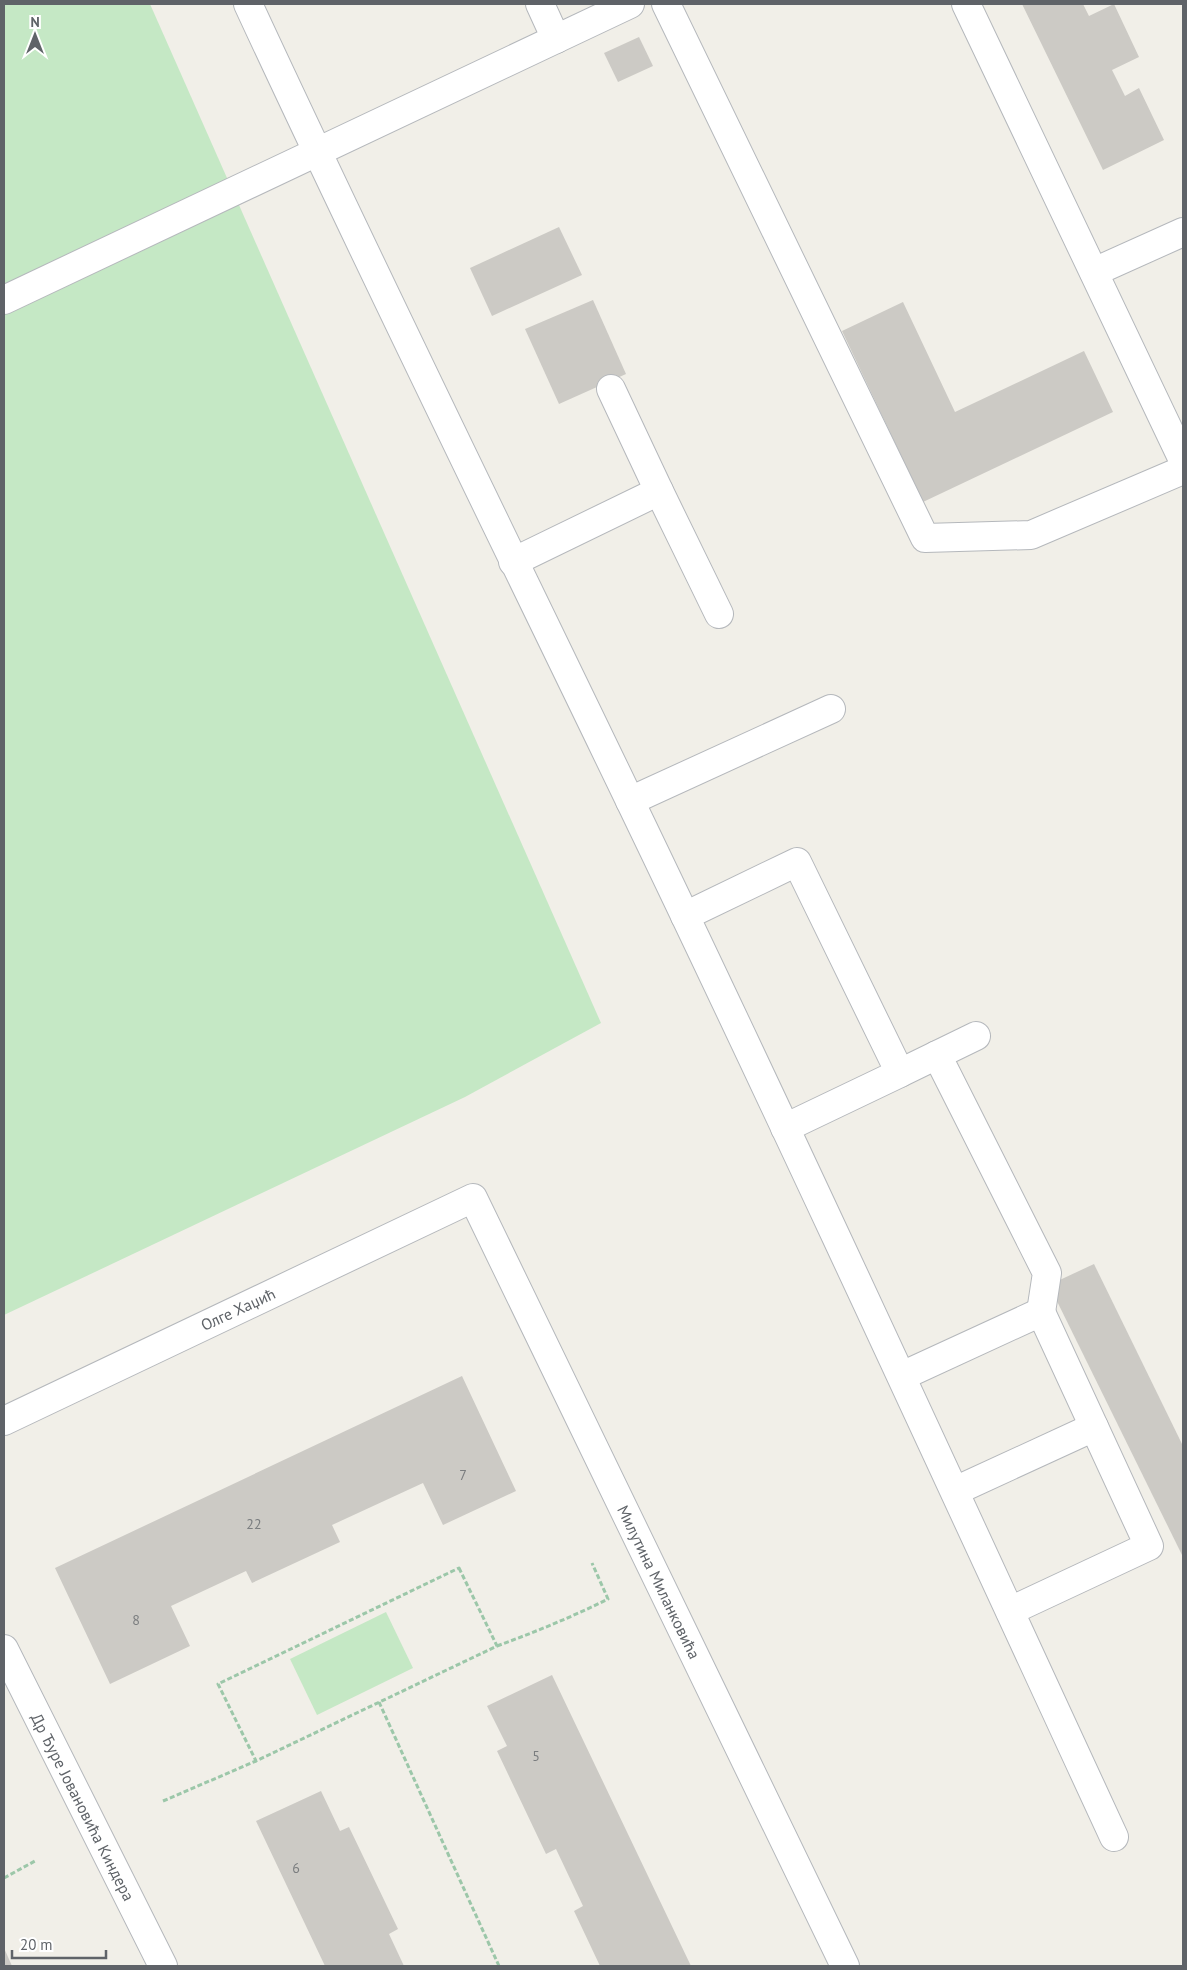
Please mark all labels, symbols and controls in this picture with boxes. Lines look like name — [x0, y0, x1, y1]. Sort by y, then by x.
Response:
north arrow — [10, 10, 60, 60]
text: N — [30, 13, 40, 31]
street label: Олге Хаџић — [198, 1283, 278, 1335]
house number: 7 — [459, 1466, 467, 1484]
street label: Милутина Миланковића — [613, 1502, 705, 1662]
house number: 22 — [246, 1515, 262, 1533]
house number: 8 — [132, 1611, 140, 1629]
street label: Др Ђуре Јовановића Киндера — [27, 1710, 139, 1904]
house number: 5 — [532, 1747, 540, 1765]
house number: 6 — [292, 1859, 300, 1877]
scale bar — [12, 1928, 106, 1960]
text: 20 m — [20, 1935, 53, 1954]

